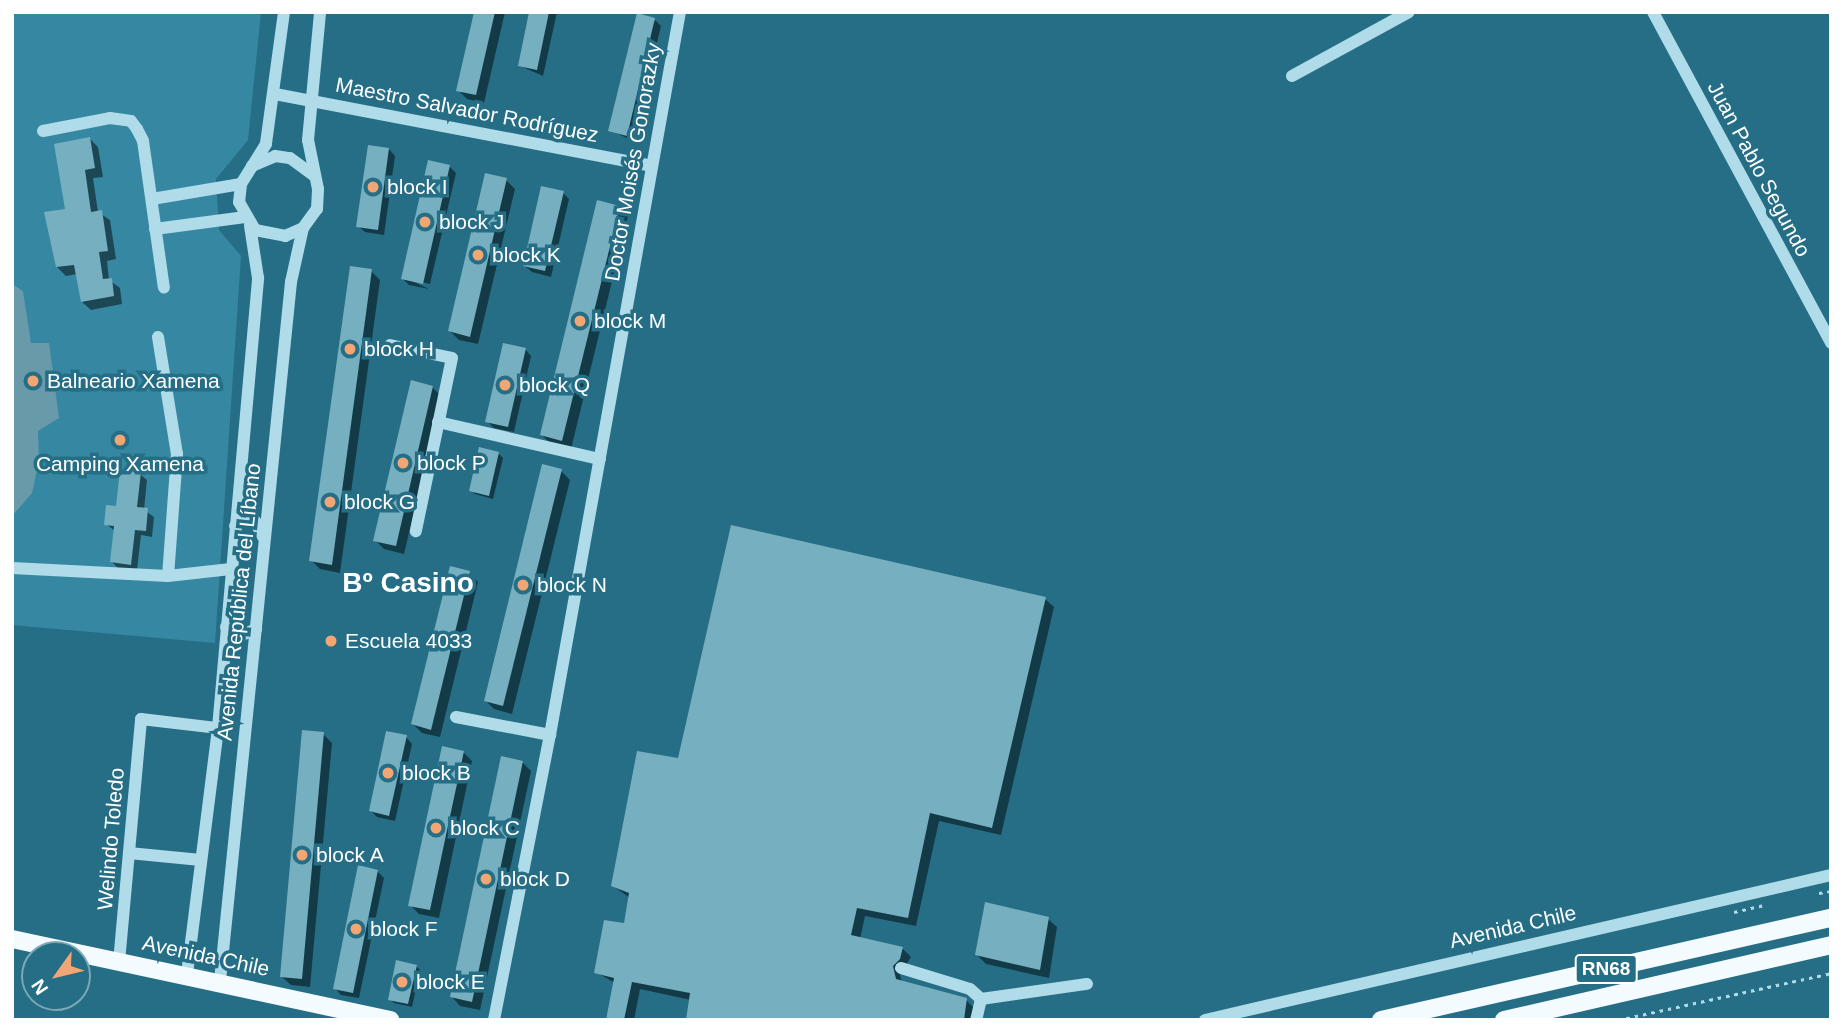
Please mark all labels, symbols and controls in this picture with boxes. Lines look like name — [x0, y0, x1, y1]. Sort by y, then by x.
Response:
street label: Doctor Moisés Gonorazky — [600, 41, 666, 283]
street label: Maestro Salvador Rodríguez — [333, 72, 601, 148]
street label: Juan Pablo Segundo — [1702, 77, 1816, 261]
place label: block I — [387, 174, 448, 200]
marker: block I — [365, 179, 381, 195]
place label: block J — [439, 209, 504, 235]
marker: block J — [417, 214, 433, 230]
place label: block K — [492, 242, 561, 268]
marker: block K — [470, 247, 486, 263]
place label: block M — [594, 308, 666, 334]
marker: block M — [572, 313, 588, 329]
place label: block H — [364, 336, 434, 362]
marker: block H — [342, 341, 358, 357]
place label: Balneario Xamena — [47, 368, 220, 394]
place label: block Q — [519, 372, 590, 398]
marker: Balneario Xamena — [25, 373, 41, 389]
marker: block Q — [497, 377, 513, 393]
marker: Camping Xamena — [112, 432, 128, 448]
place label: block P — [417, 450, 486, 476]
place label: Camping Xamena — [36, 451, 204, 477]
marker: block P — [395, 455, 411, 471]
street label: Avenida República del Líbano — [212, 462, 266, 742]
place label: block G — [344, 489, 415, 515]
marker: block G — [322, 494, 338, 510]
district label: Bº Casino — [342, 566, 474, 600]
place label: block N — [537, 572, 607, 598]
marker: block N — [515, 577, 531, 593]
place label: Escuela 4033 — [345, 628, 472, 654]
marker: Escuela 4033 — [323, 633, 339, 649]
place label: block B — [402, 760, 471, 786]
marker: block B — [380, 765, 396, 781]
street label: Welindo Toledo — [92, 767, 130, 911]
place label: block C — [450, 815, 520, 841]
marker: block C — [428, 820, 444, 836]
place label: block A — [316, 842, 385, 868]
marker: block A — [294, 847, 310, 863]
place label: block D — [500, 866, 570, 892]
marker: block D — [478, 871, 494, 887]
street label: Avenida Chile — [1447, 900, 1579, 954]
place label: block F — [370, 916, 438, 942]
marker: block F — [348, 921, 364, 937]
street label: Avenida Chile — [140, 930, 272, 982]
north arrow — [21, 941, 91, 1011]
road number: RN68 — [1574, 953, 1638, 984]
place label: block E — [416, 969, 485, 995]
marker: block E — [394, 974, 410, 990]
text: N — [27, 975, 52, 998]

